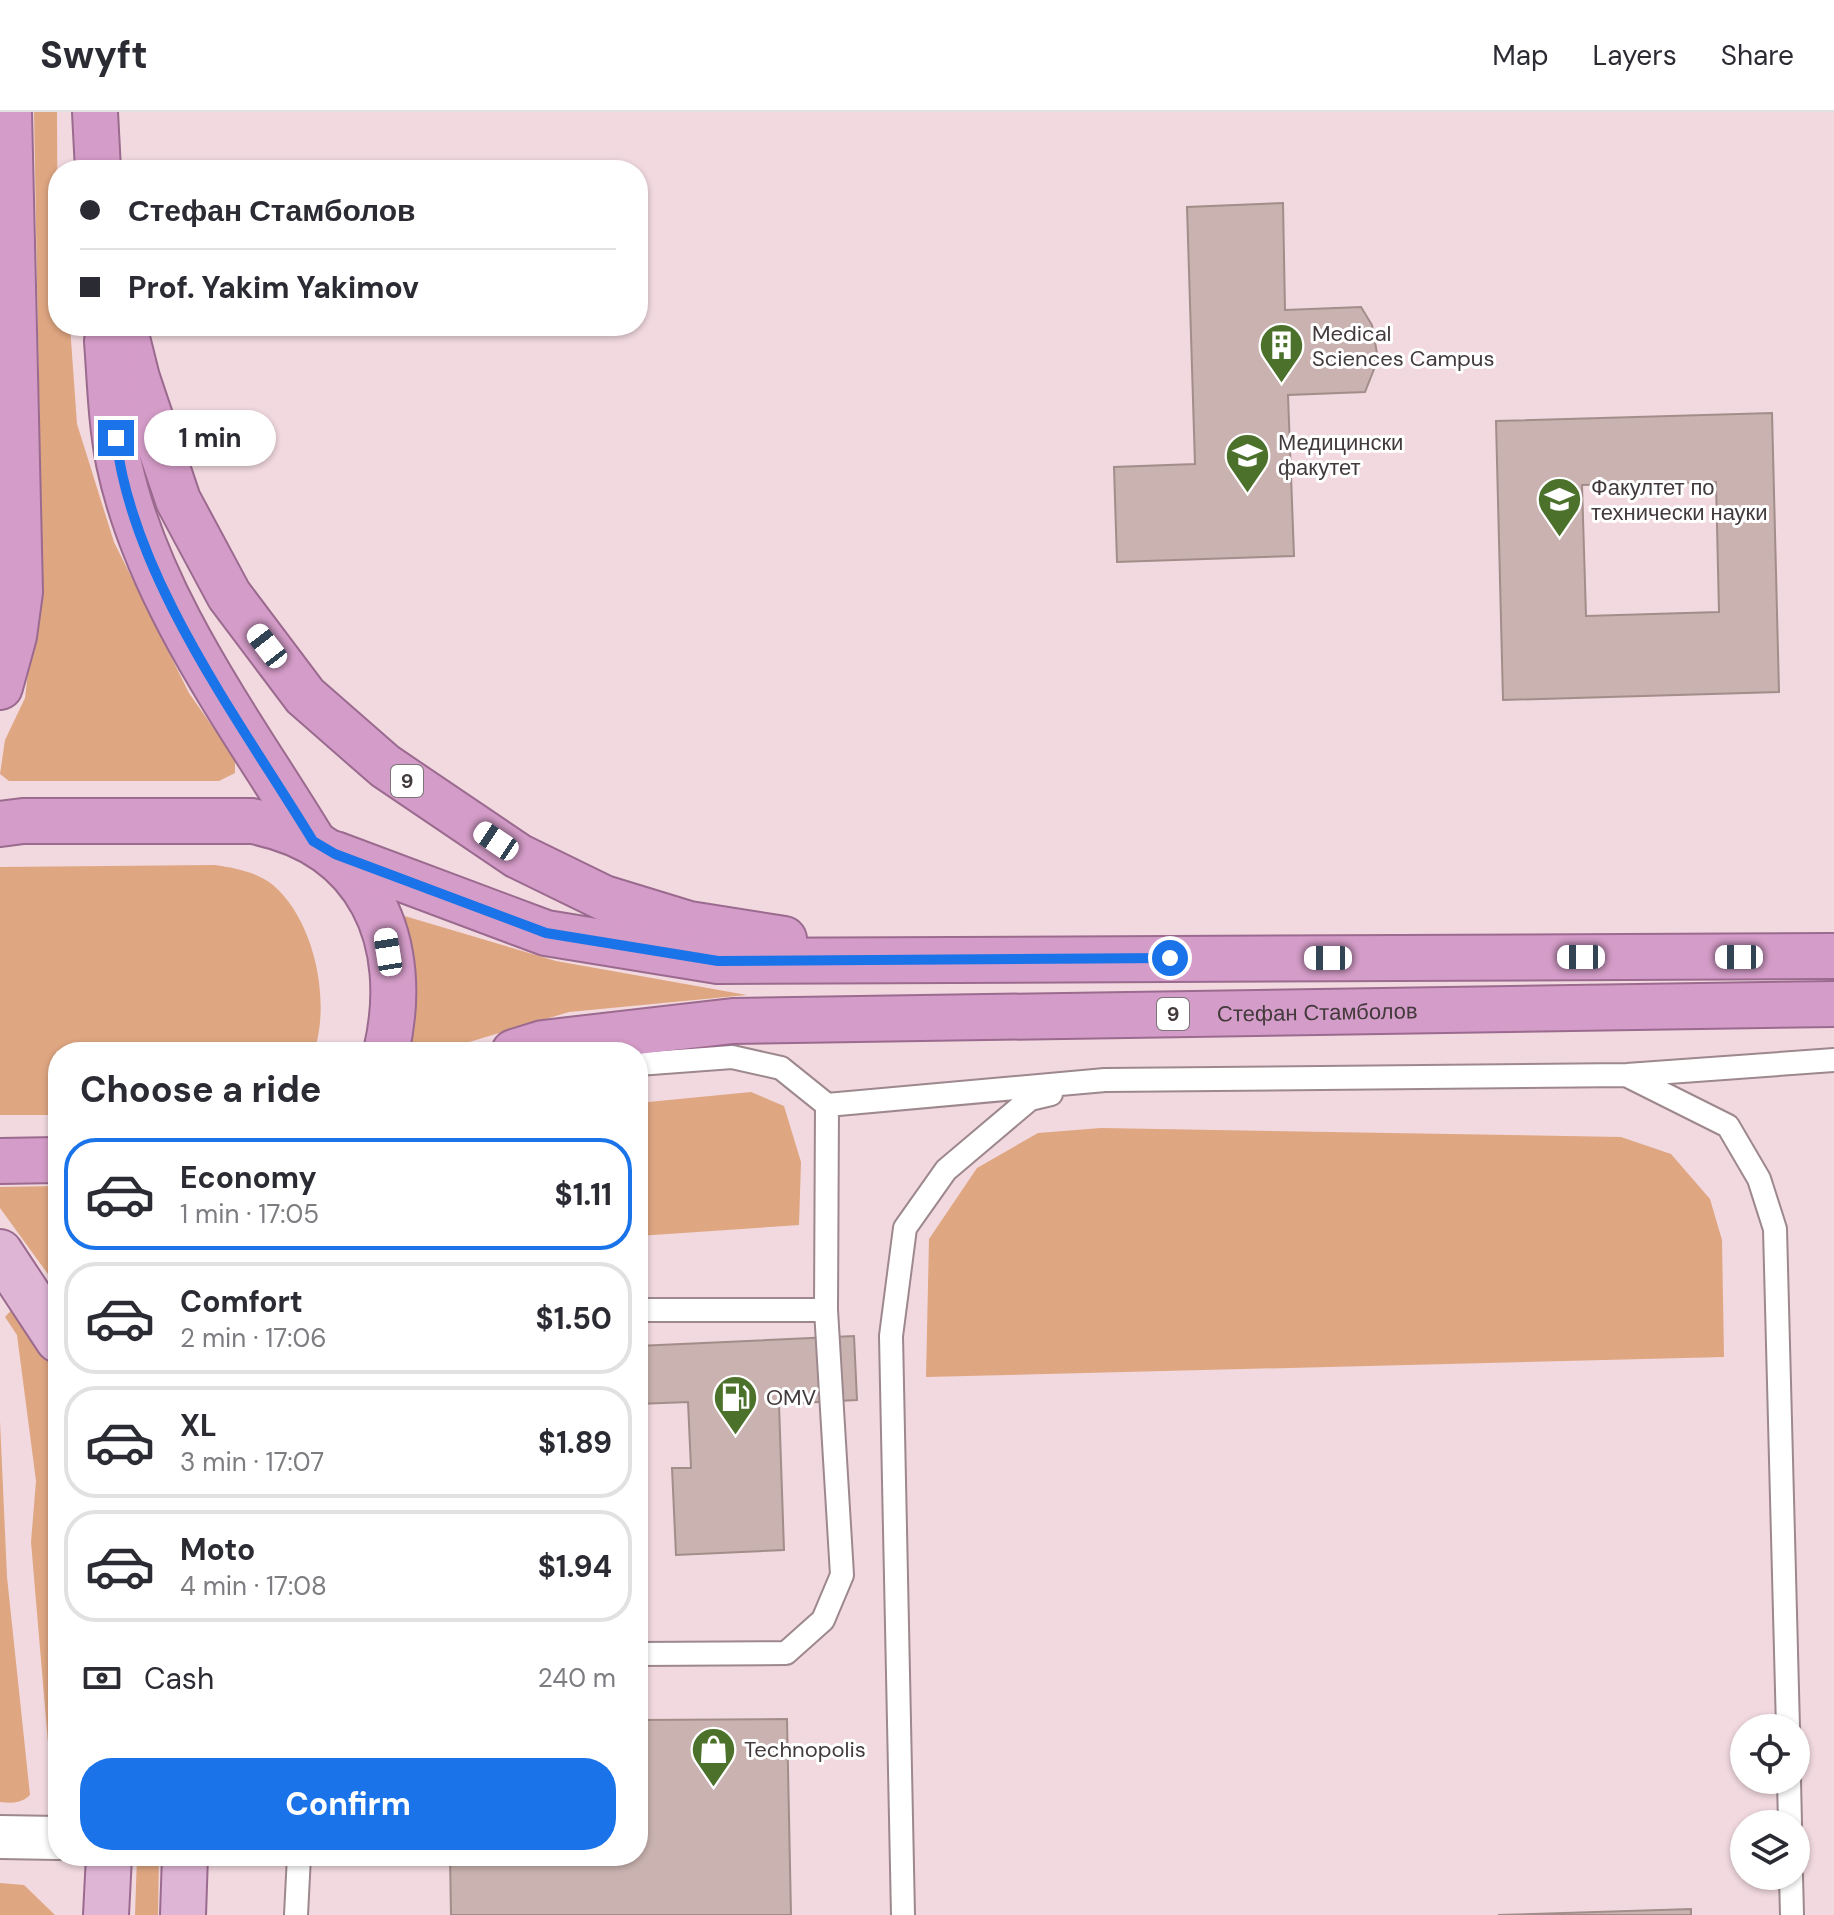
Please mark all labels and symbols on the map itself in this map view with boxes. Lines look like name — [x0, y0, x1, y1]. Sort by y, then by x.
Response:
place label: Medical Sciences Campus — [1312, 319, 1495, 373]
building icon: Medical Sciences Campus — [1257, 322, 1305, 385]
callout: 1 min — [144, 410, 276, 466]
route end — [98, 420, 134, 456]
place label: Медицински факутет — [1278, 428, 1403, 482]
school or university icon: Медицински факутет — [1223, 431, 1271, 494]
place label: Факултет по технически науки — [1591, 473, 1768, 527]
school or university icon: Факултет по технически науки — [1536, 476, 1584, 539]
car — [243, 620, 291, 672]
road number: 9 — [391, 765, 423, 797]
car — [469, 818, 523, 864]
car — [372, 926, 404, 978]
route start — [1152, 940, 1188, 976]
car — [1557, 945, 1605, 969]
car — [1715, 945, 1763, 969]
car — [1304, 946, 1352, 970]
street label: Стефан Стамболов — [1217, 996, 1418, 1028]
road number: 9 — [1157, 998, 1189, 1030]
fuel station icon: OMV — [711, 1373, 759, 1436]
place label: OMV — [766, 1383, 817, 1412]
shop icon: Technopolis — [689, 1725, 737, 1788]
place label: Technopolis — [744, 1735, 866, 1764]

